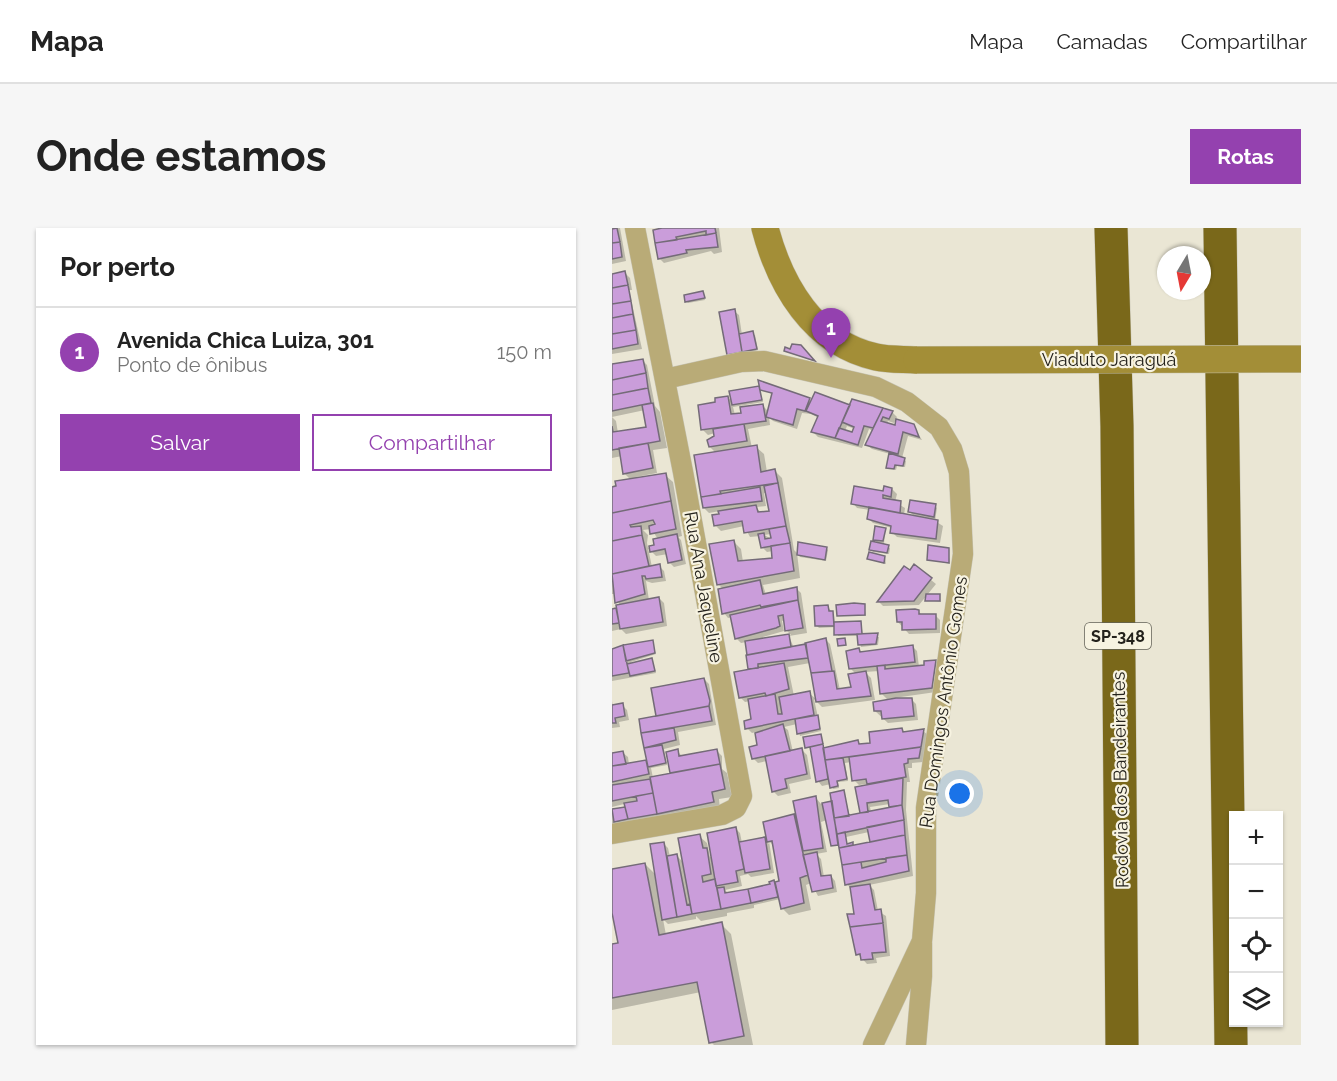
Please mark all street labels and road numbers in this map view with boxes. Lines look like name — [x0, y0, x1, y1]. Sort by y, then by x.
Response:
street label: Viaduto Jaraguá — [1042, 349, 1176, 370]
street label: Rua Ana Jaqueline — [680, 510, 728, 665]
street label: Rua Domingos Antônio Gomes — [915, 574, 971, 829]
road number: SP-348 — [1085, 623, 1151, 649]
street label: Rodovia dos Bandeirantes — [1108, 671, 1132, 888]

